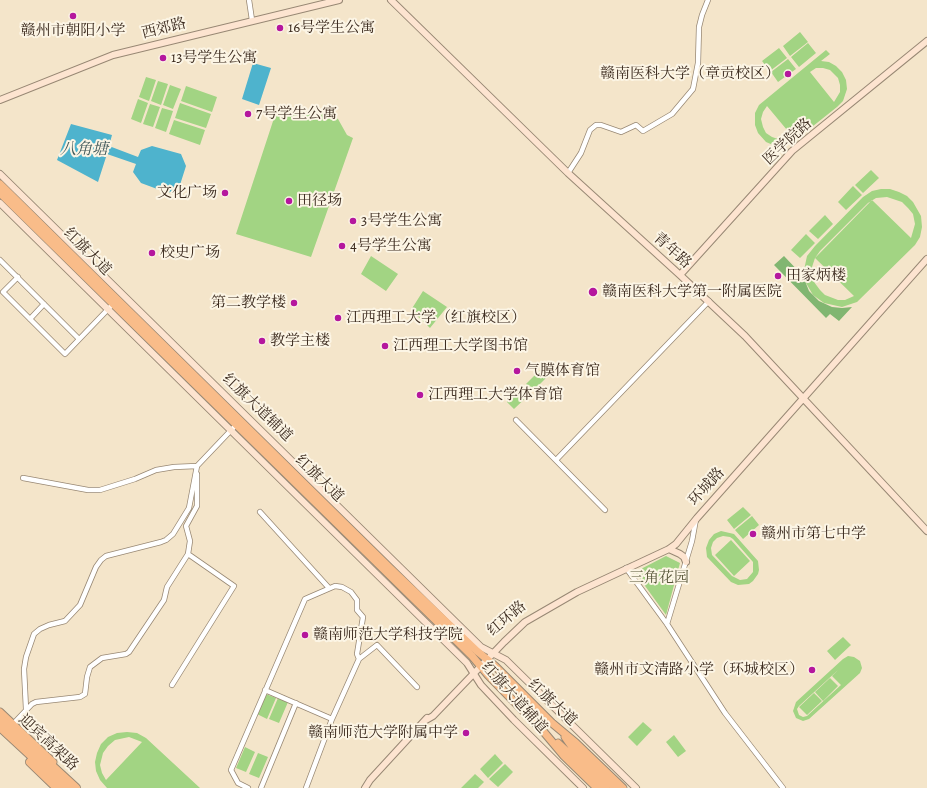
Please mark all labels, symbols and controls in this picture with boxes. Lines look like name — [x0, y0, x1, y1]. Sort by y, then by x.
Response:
marker: 赣州市朝阳小学 — [68, 11, 78, 21]
street label: 西郊路 — [140, 15, 188, 43]
place label: 16号学生公寓 — [288, 19, 375, 37]
place label: 赣州市朝阳小学 — [21, 22, 125, 40]
marker: 16号学生公寓 — [275, 23, 285, 33]
place label: 13号学生公寓 — [171, 49, 257, 67]
marker: 13号学生公寓 — [158, 53, 168, 63]
place label: 赣南医科大学（章贡校区） — [600, 65, 780, 83]
marker: 赣南医科大学（章贡校区） — [783, 69, 793, 79]
place label: 7号学生公寓 — [256, 105, 337, 123]
marker: 7号学生公寓 — [243, 109, 253, 119]
street label: 医学院路 — [760, 115, 816, 169]
water label: 八角塘 — [60, 140, 108, 160]
place label: 文化广场 — [157, 184, 217, 202]
marker: 文化广场 — [220, 188, 230, 198]
place label: 田径场 — [297, 192, 342, 210]
marker: 田径场 — [284, 196, 294, 206]
place label: 3号学生公寓 — [361, 212, 442, 230]
marker: 3号学生公寓 — [348, 216, 358, 226]
street label: 红旗大道 — [59, 224, 115, 280]
street label: 青年路 — [649, 229, 695, 273]
place label: 4号学生公寓 — [350, 237, 432, 255]
marker: 4号学生公寓 — [337, 241, 347, 251]
place label: 校史广场 — [160, 244, 220, 262]
marker: 校史广场 — [147, 248, 157, 258]
place label: 田家炳楼 — [786, 267, 846, 285]
marker: 田家炳楼 — [773, 271, 783, 281]
place label: 赣南医科大学第一附属医院 — [602, 283, 782, 301]
marker: 赣南医科大学第一附属医院 — [587, 286, 599, 298]
place label: 第二教学楼 — [211, 294, 286, 312]
marker: 第二教学楼 — [289, 298, 299, 308]
place label: 江西理工大学（红旗校区） — [346, 309, 526, 327]
marker: 江西理工大学（红旗校区） — [333, 313, 343, 323]
place label: 教学主楼 — [270, 332, 330, 350]
marker: 教学主楼 — [257, 336, 267, 346]
place label: 江西理工大学图书馆 — [393, 337, 528, 355]
marker: 江西理工大学图书馆 — [380, 341, 390, 351]
place label: 气膜体育馆 — [525, 362, 600, 380]
marker: 气膜体育馆 — [512, 366, 522, 376]
street label: 红旗大道辅道 — [218, 370, 296, 446]
place label: 江西理工大学体育馆 — [428, 386, 563, 404]
marker: 江西理工大学体育馆 — [415, 390, 425, 400]
street label: 红旗大道 — [291, 452, 347, 506]
street label: 环城路 — [685, 464, 729, 510]
place label: 赣州市第七中学 — [761, 525, 866, 543]
marker: 赣州市第七中学 — [748, 529, 758, 539]
park label: 三角花园 — [629, 569, 689, 587]
street label: 红环路 — [484, 598, 530, 640]
place label: 赣南师范大学科技学院 — [313, 626, 463, 644]
marker: 赣南师范大学科技学院 — [300, 630, 310, 640]
street label: 红旗大道辅道 — [477, 659, 551, 737]
place label: 赣州市文清路小学（环城校区） — [594, 661, 804, 679]
marker: 赣州市文清路小学（环城校区） — [807, 665, 817, 675]
street label: 红旗大道 — [524, 676, 580, 730]
street label: 迎宾高架路 — [14, 711, 82, 775]
place label: 赣南师范大学附属中学 — [308, 724, 458, 742]
marker: 赣南师范大学附属中学 — [461, 728, 471, 738]

